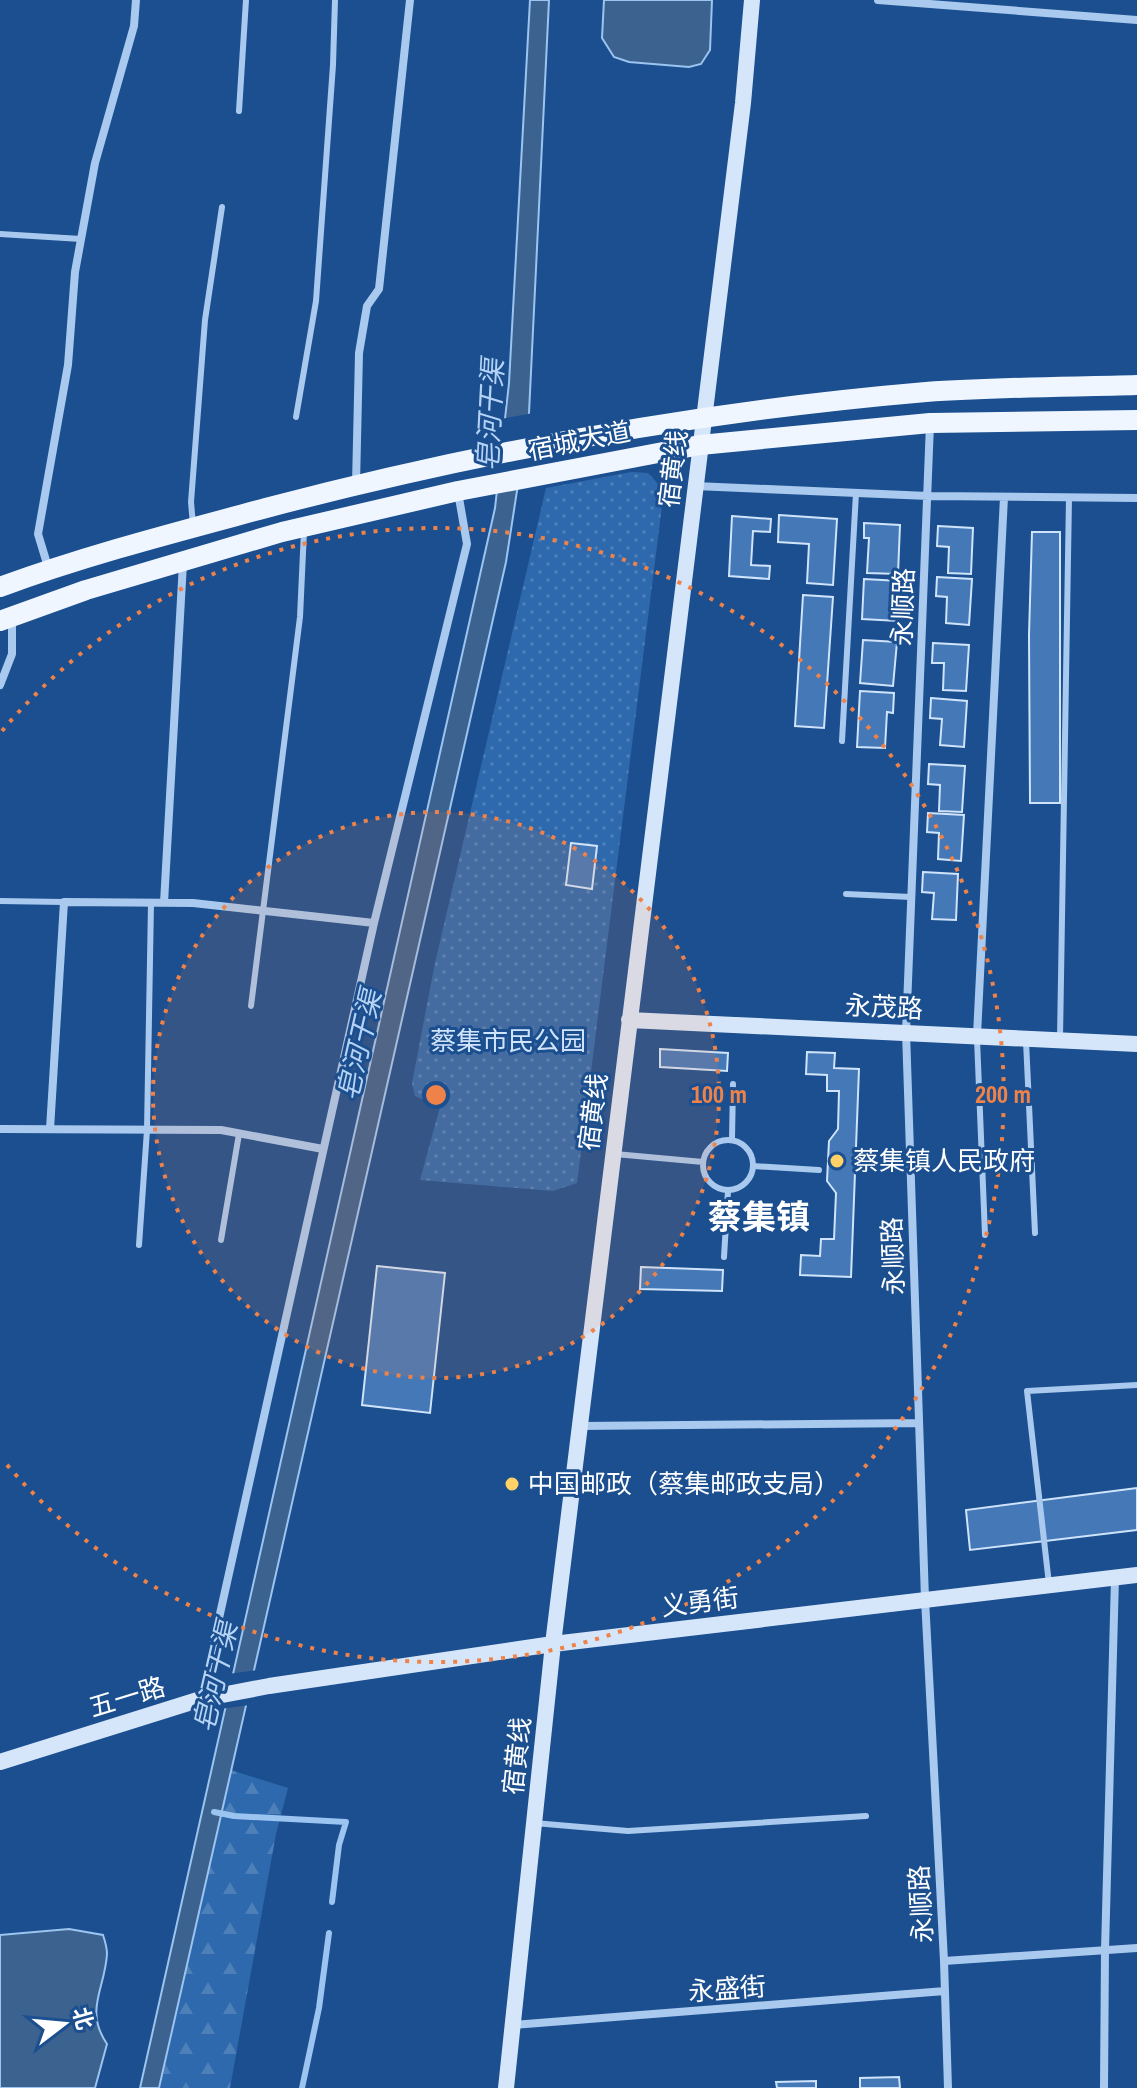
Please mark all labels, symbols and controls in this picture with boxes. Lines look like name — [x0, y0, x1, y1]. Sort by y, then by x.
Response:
water label: 皂河干渠 — [468, 354, 512, 472]
street label: 宿城大道 — [525, 413, 633, 468]
street label: 宿黄线 — [650, 428, 695, 510]
street label: 永顺路 — [884, 567, 921, 647]
water label: 皂河干渠 — [328, 982, 391, 1104]
street label: 永茂路 — [844, 987, 924, 1026]
park label: 蔡集市民公园 — [430, 1023, 586, 1058]
street label: 宿黄线 — [570, 1071, 615, 1153]
text: 100 m — [691, 1078, 747, 1110]
text: 200 m — [975, 1078, 1031, 1110]
centre of rings — [422, 1081, 450, 1109]
place label: 蔡集镇人民政府 — [853, 1143, 1035, 1178]
marker: 蔡集镇人民政府 — [828, 1152, 846, 1170]
district label: 蔡集镇 — [708, 1194, 810, 1240]
street label: 永顺路 — [874, 1216, 911, 1296]
place label: 中国邮政（蔡集邮政支局） — [528, 1466, 840, 1501]
marker: 中国邮政（蔡集邮政支局） — [503, 1475, 521, 1493]
street label: 义勇街 — [659, 1579, 741, 1624]
water label: 皂河干渠 — [184, 1614, 247, 1736]
street label: 五一路 — [84, 1668, 169, 1725]
street label: 宿黄线 — [495, 1715, 538, 1797]
street label: 永顺路 — [901, 1864, 940, 1944]
street label: 永盛街 — [687, 1968, 767, 2009]
north arrow — [24, 1984, 104, 2064]
text: 北 — [66, 2004, 101, 2033]

